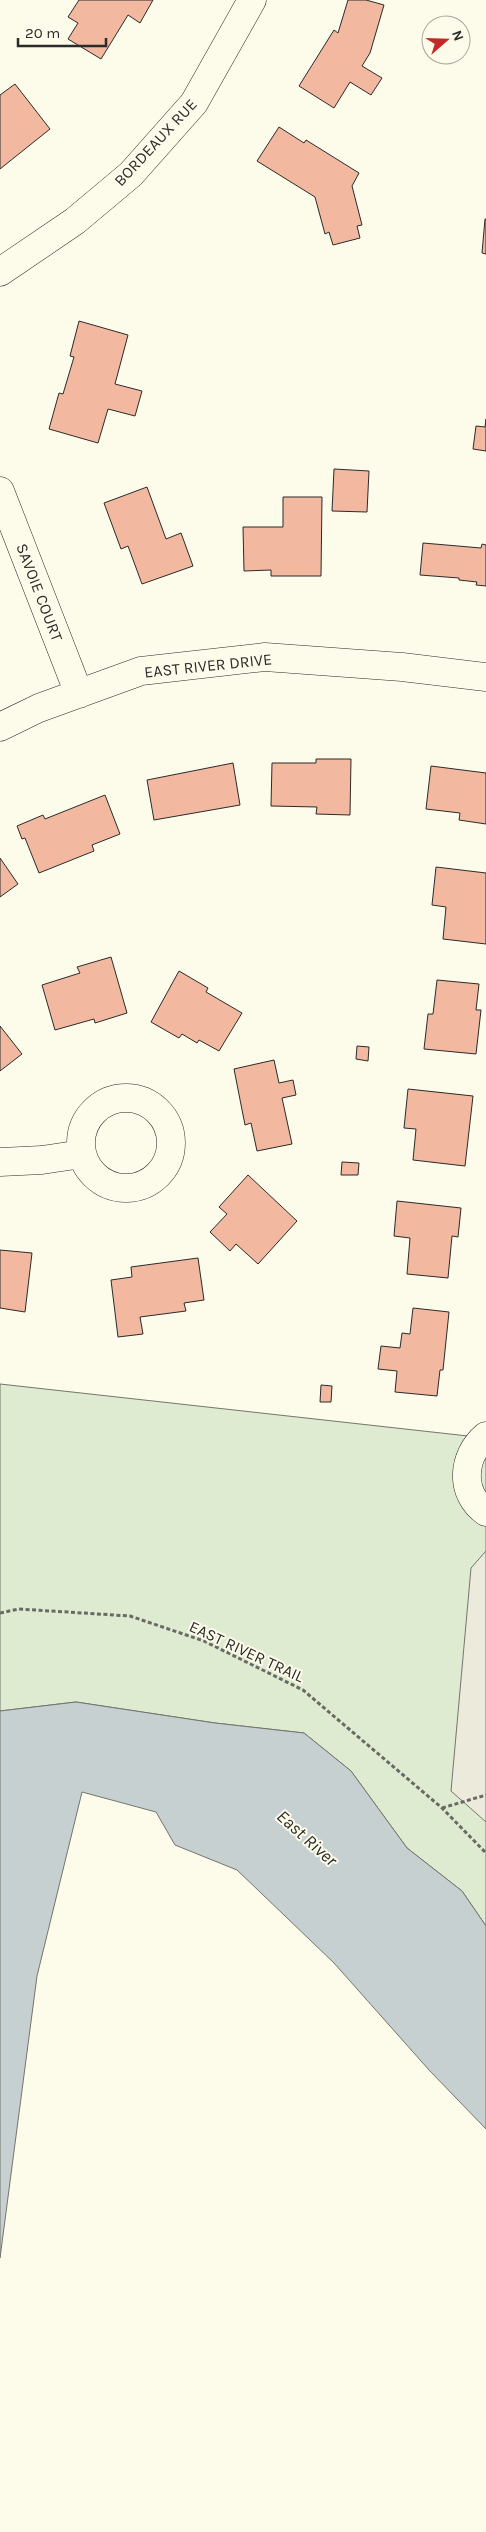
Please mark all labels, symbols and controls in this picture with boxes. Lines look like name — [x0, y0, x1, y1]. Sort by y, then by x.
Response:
scale bar — [18, 15, 105, 47]
north arrow — [421, 15, 471, 65]
text: 20 m — [25, 24, 60, 42]
text: N — [448, 28, 467, 43]
street label: BORDEAUX RUE — [110, 95, 201, 190]
street label: SAVOIE COURT — [12, 541, 67, 644]
street label: EAST RIVER DRIVE — [143, 649, 273, 682]
street label: EAST RIVER TRAIL — [186, 1617, 308, 1687]
water label: East River — [272, 1805, 342, 1872]

